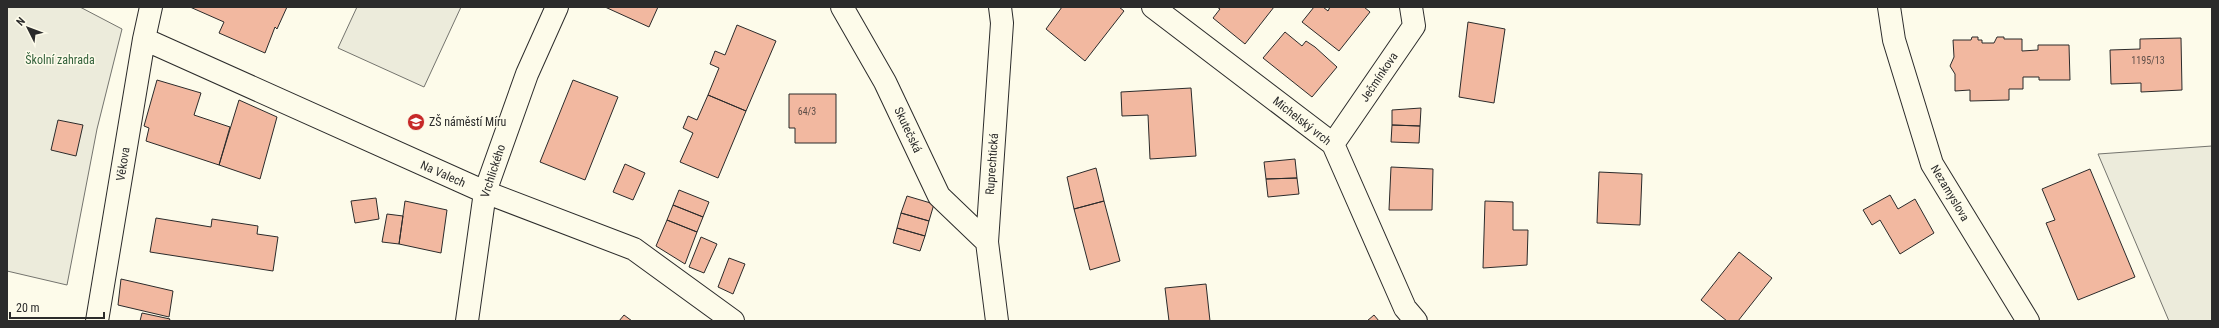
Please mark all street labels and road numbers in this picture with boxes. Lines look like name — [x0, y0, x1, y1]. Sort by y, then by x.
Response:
street label: Ječmínkova — [1357, 49, 1401, 104]
street label: Michelský vrch — [1270, 94, 1334, 148]
street label: Skutečská — [891, 105, 925, 155]
street label: Ruprechtická — [983, 133, 1001, 195]
street label: Vrchlického — [478, 143, 508, 199]
street label: Věkova — [113, 146, 133, 182]
street label: Na Valech — [418, 158, 468, 190]
street label: Nezamyslova — [1928, 162, 1972, 224]

